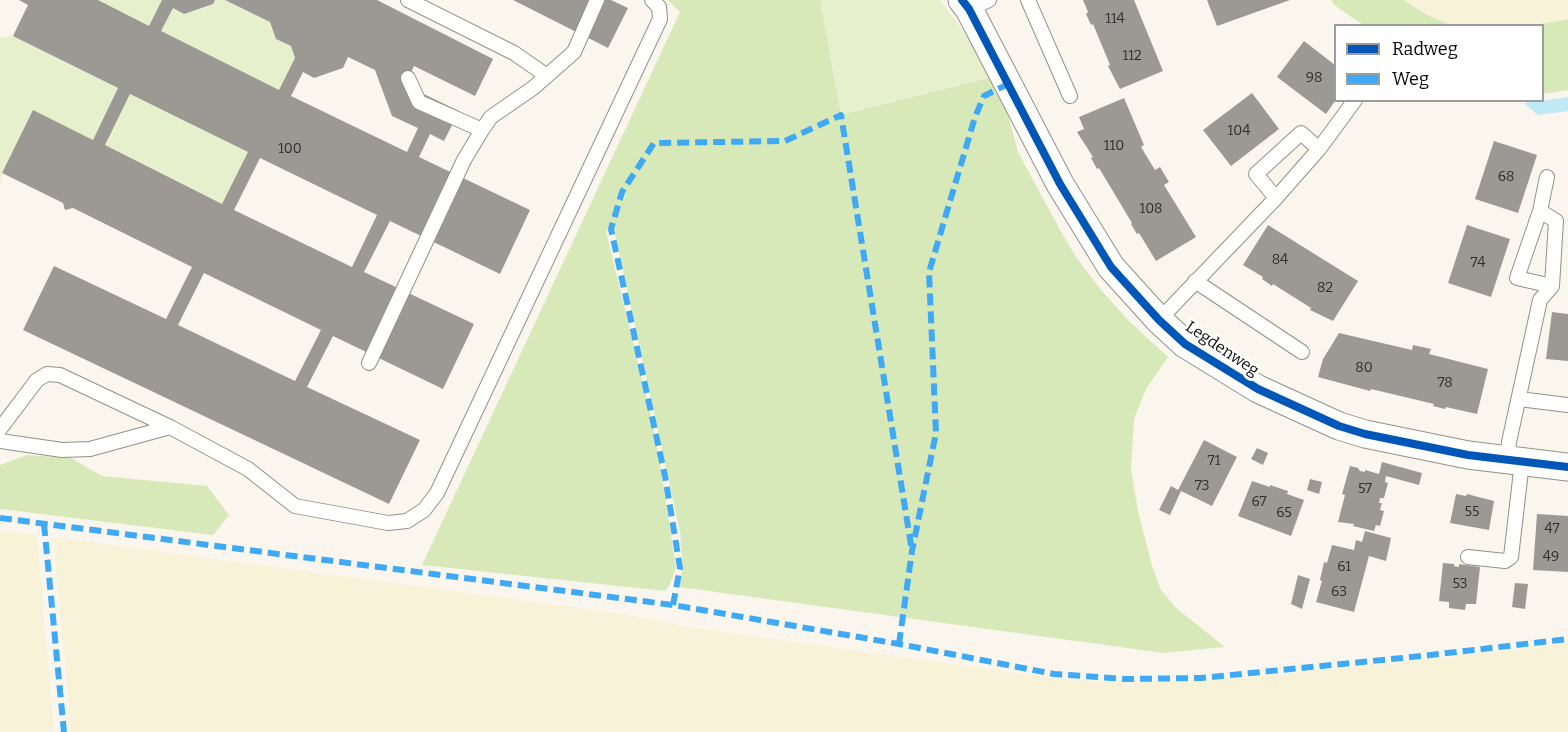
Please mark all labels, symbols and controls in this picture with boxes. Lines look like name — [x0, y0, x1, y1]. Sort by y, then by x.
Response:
house number: 114 — [1105, 11, 1125, 27]
legend — [1334, 24, 1544, 102]
text: Radweg — [1392, 38, 1458, 60]
house number: 112 — [1123, 48, 1141, 64]
text: Weg — [1392, 68, 1429, 90]
house number: 98 — [1306, 70, 1322, 86]
house number: 104 — [1228, 123, 1250, 139]
house number: 110 — [1104, 138, 1124, 154]
house number: 100 — [278, 141, 302, 157]
house number: 68 — [1498, 169, 1514, 185]
house number: 108 — [1139, 201, 1163, 217]
house number: 84 — [1272, 252, 1288, 268]
house number: 74 — [1470, 255, 1486, 271]
house number: 82 — [1317, 280, 1333, 296]
street label: Legdenweg — [1182, 317, 1262, 381]
house number: 80 — [1355, 360, 1373, 376]
house number: 78 — [1437, 375, 1453, 391]
house number: 71 — [1208, 453, 1220, 469]
house number: 73 — [1195, 478, 1209, 494]
house number: 57 — [1358, 481, 1372, 497]
house number: 67 — [1251, 494, 1267, 510]
house number: 55 — [1465, 504, 1479, 520]
house number: 65 — [1276, 505, 1292, 521]
house number: 47 — [1544, 521, 1560, 537]
house number: 49 — [1543, 549, 1559, 565]
house number: 61 — [1337, 559, 1351, 575]
house number: 53 — [1452, 576, 1468, 592]
house number: 63 — [1331, 584, 1347, 600]

